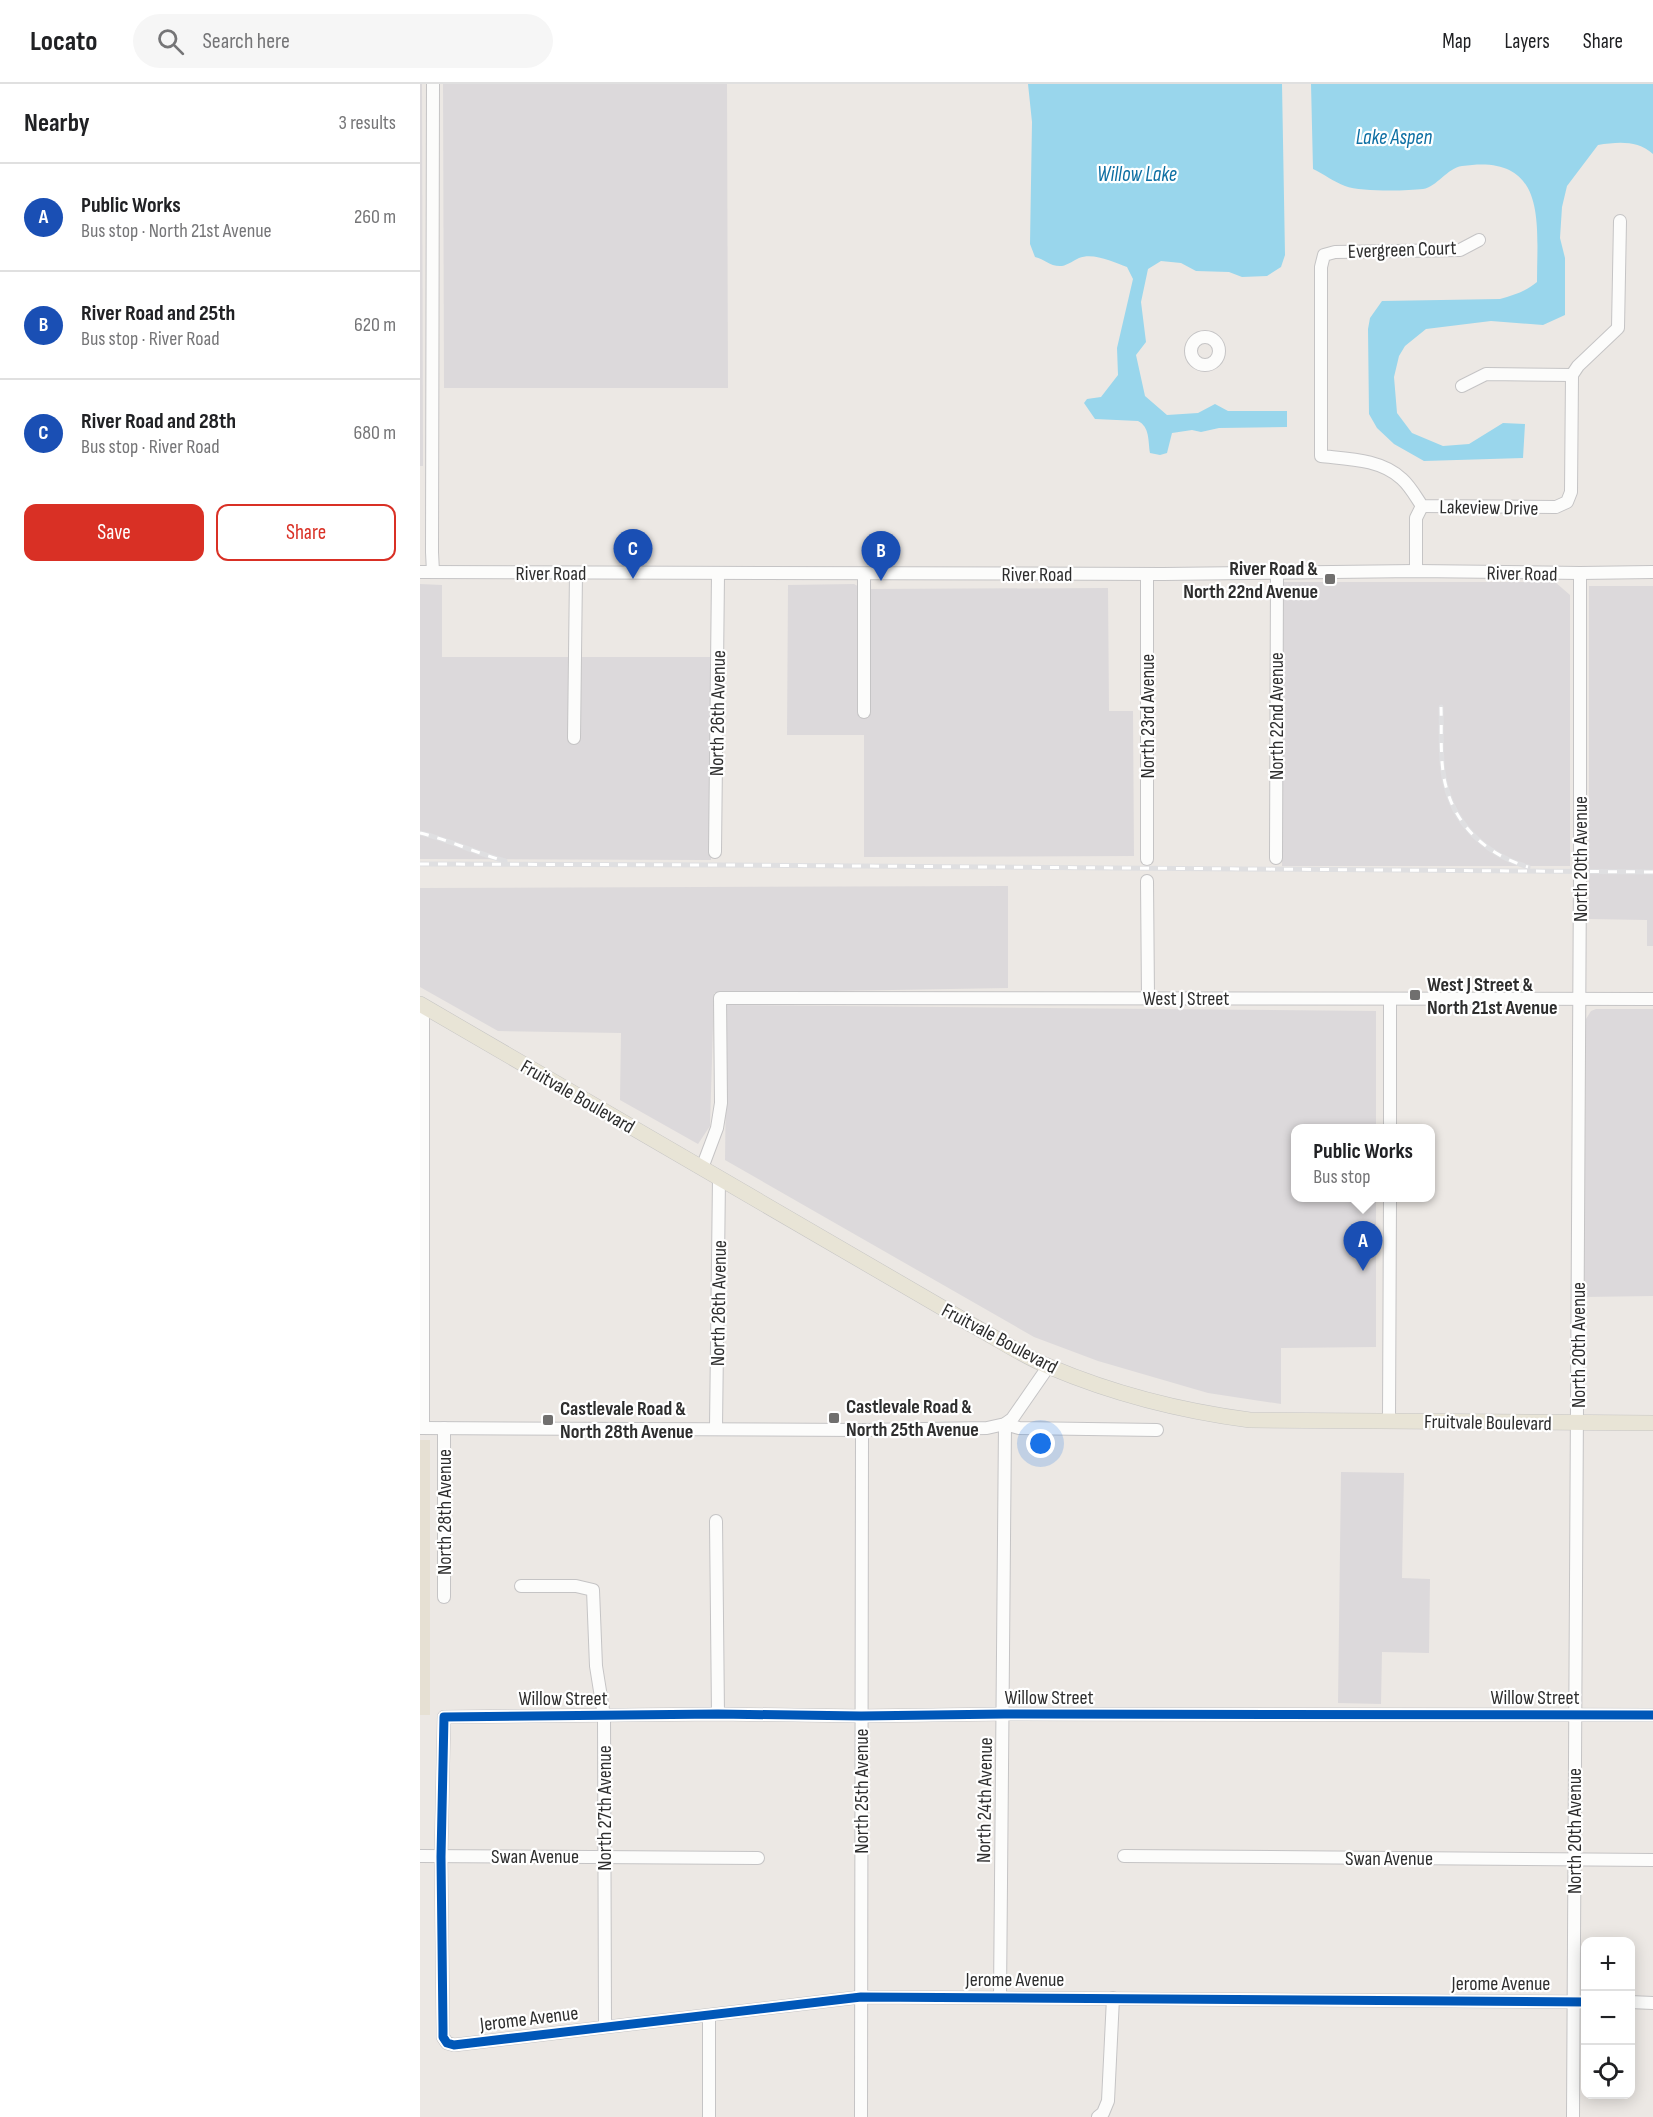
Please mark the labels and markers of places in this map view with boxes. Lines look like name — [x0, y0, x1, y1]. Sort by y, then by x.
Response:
pin: C — [614, 530, 652, 579]
pin: B — [862, 532, 900, 581]
place label: River Road & North 22nd Avenue — [1183, 557, 1318, 604]
marker: River Road & North 22nd Avenue — [1323, 572, 1337, 586]
place label: West J Street & North 21st Avenue — [1427, 973, 1558, 1020]
marker: West J Street & North 21st Avenue — [1408, 988, 1422, 1002]
pin: A — [1344, 1222, 1382, 1271]
place label: Castlevale Road & North 25th Avenue — [846, 1395, 979, 1442]
place label: Castlevale Road & North 28th Avenue — [560, 1397, 693, 1444]
marker: Castlevale Road & North 25th Avenue — [827, 1411, 841, 1425]
marker: Castlevale Road & North 28th Avenue — [541, 1413, 555, 1427]

